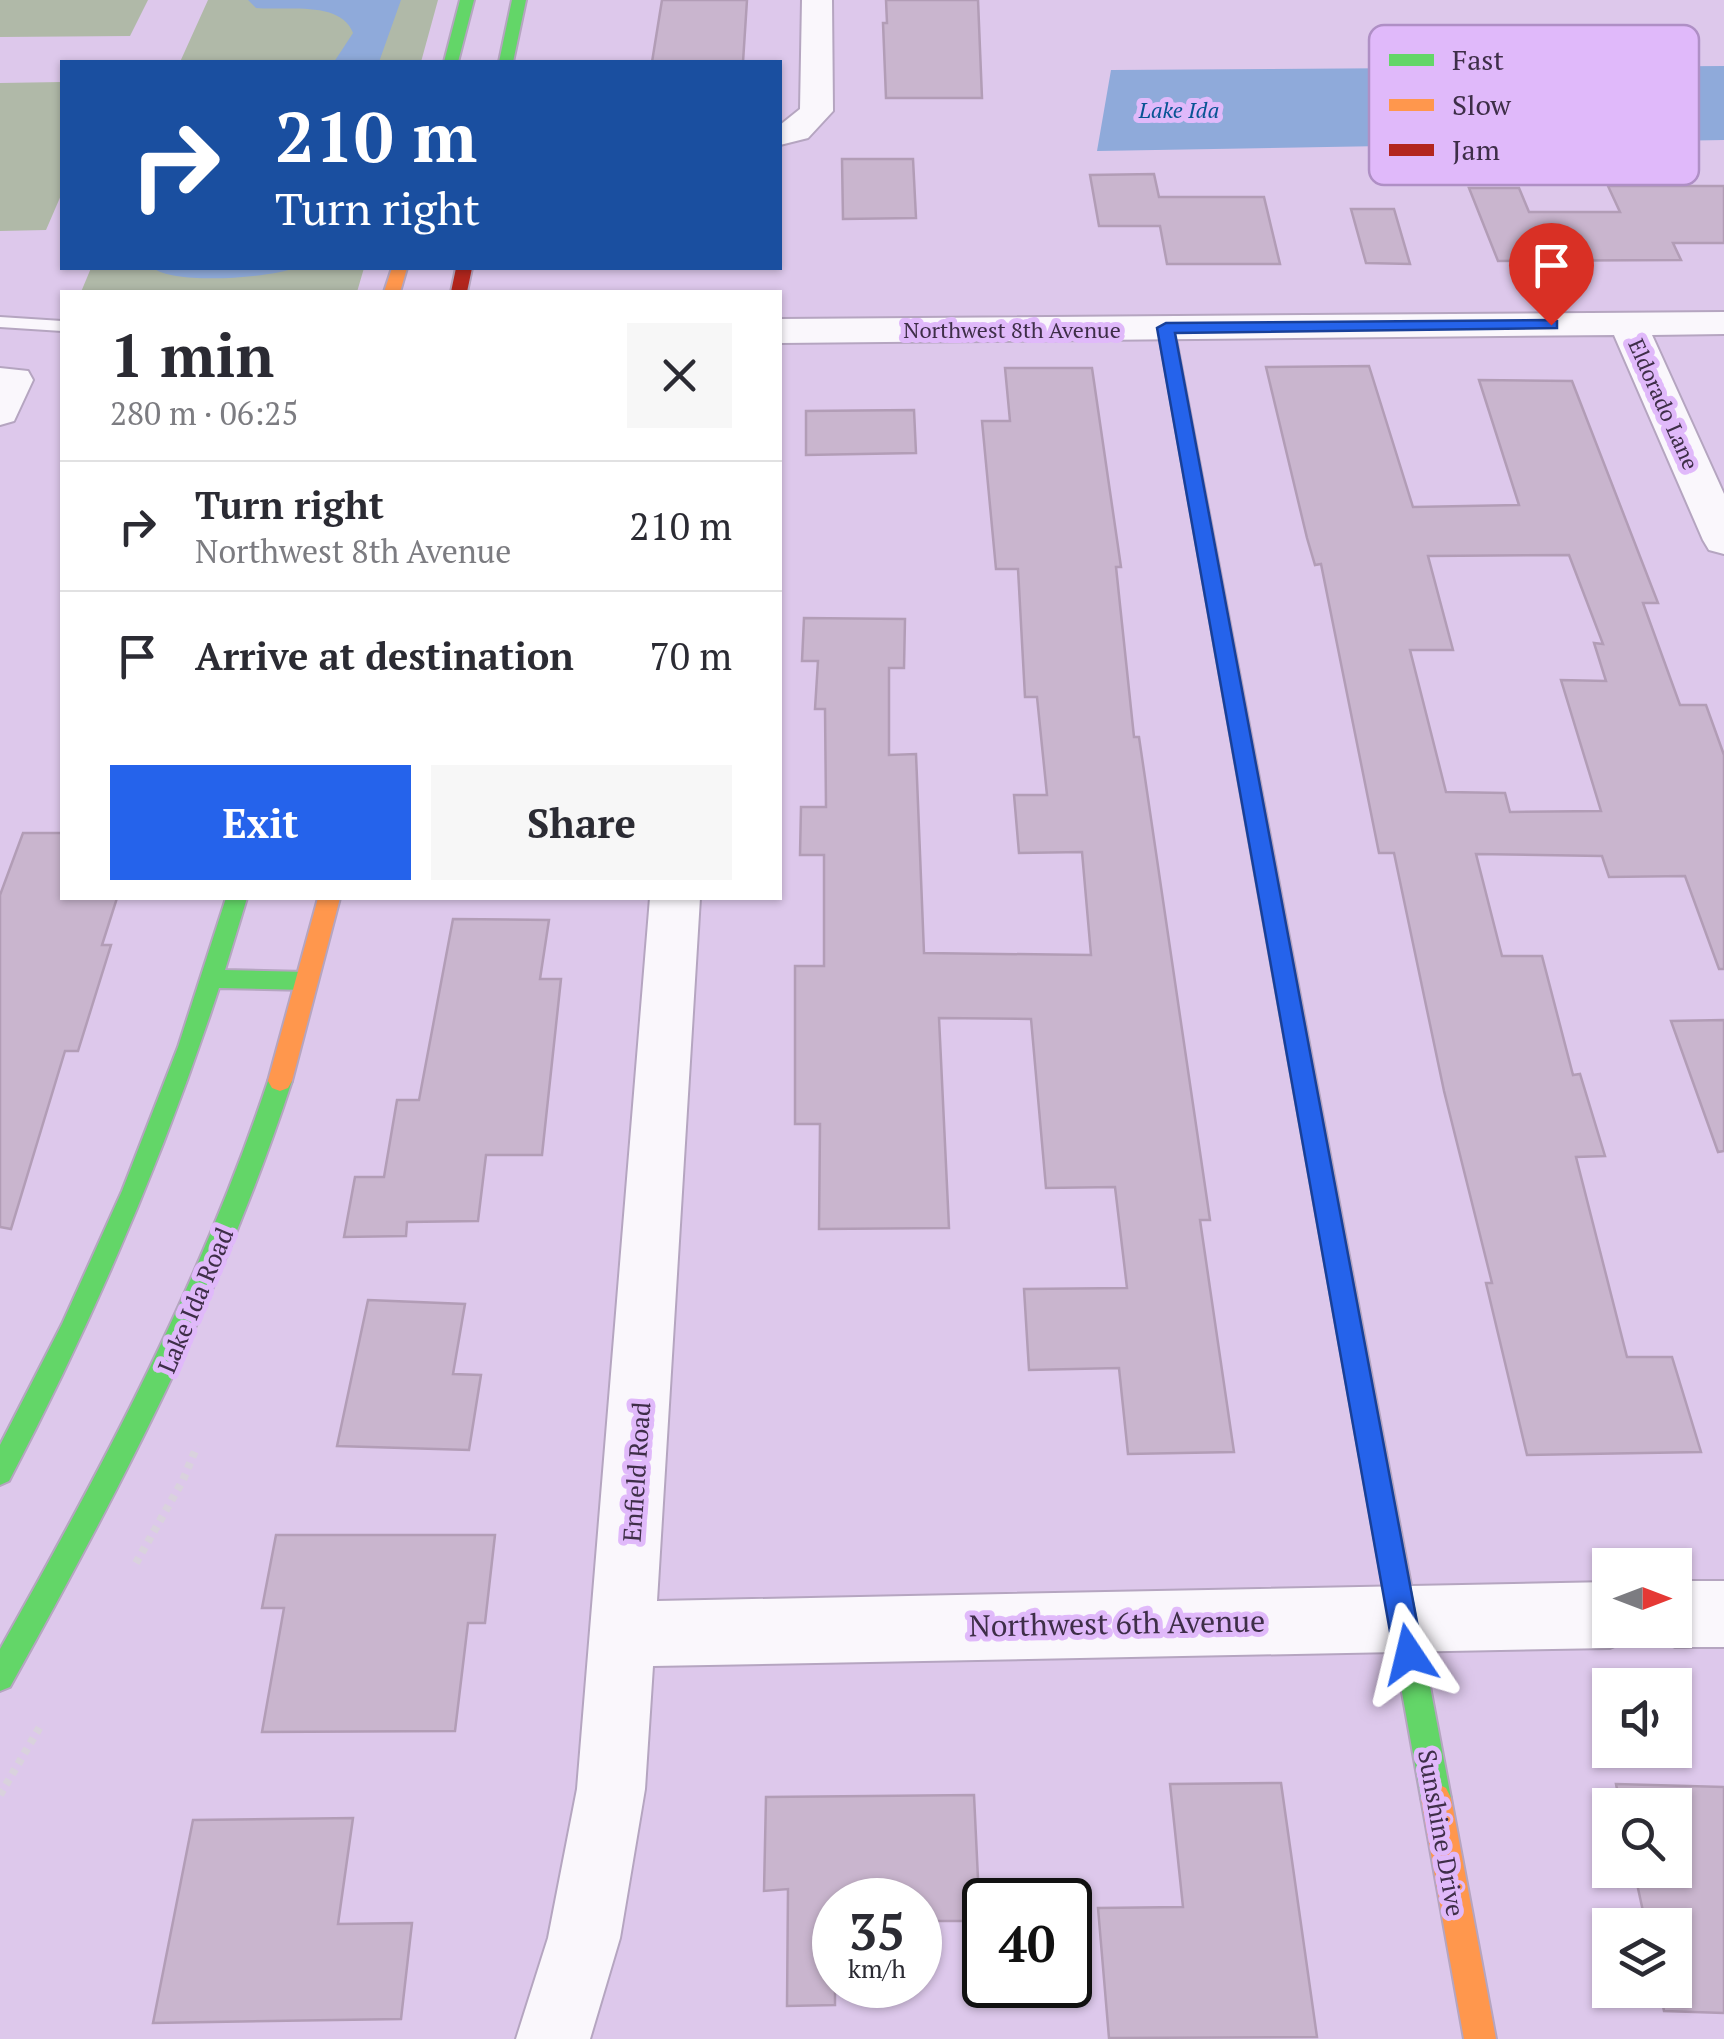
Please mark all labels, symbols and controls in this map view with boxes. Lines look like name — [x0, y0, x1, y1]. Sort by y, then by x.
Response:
legend — [1369, 25, 1699, 185]
text: Fast — [1452, 41, 1504, 78]
text: Slow — [1452, 86, 1512, 123]
text: 210 m — [275, 89, 477, 182]
water label: Lake Ida — [1138, 95, 1219, 124]
icon: right — [110, 100, 240, 230]
text: Jam — [1452, 131, 1500, 168]
text: Turn right — [275, 178, 480, 238]
pin — [1509, 223, 1594, 326]
icon: arrive — [1524, 238, 1579, 293]
text: 1 min — [110, 315, 274, 394]
street label: Northwest 8th Avenue — [903, 315, 1121, 344]
button: close — [627, 323, 732, 428]
street label: Eldorado Lane — [1622, 334, 1706, 474]
text: 280 m · 06:25 — [110, 392, 298, 434]
text: Turn right — [195, 480, 384, 530]
icon: right — [110, 499, 165, 554]
text: 210 m — [629, 501, 732, 551]
text: Northwest 8th Avenue — [195, 530, 511, 572]
icon: arrive — [110, 629, 165, 684]
text: Arrive at destination — [195, 631, 574, 681]
text: 70 m — [649, 631, 732, 681]
button: Exit — [110, 765, 411, 880]
button: Share — [431, 765, 732, 880]
street label: Lake Ida Road — [150, 1222, 240, 1378]
street label: Enfield Road — [615, 1401, 657, 1543]
north arrow — [1592, 1548, 1692, 1648]
map controls — [1592, 1548, 1692, 2008]
street label: Northwest 6th Avenue — [968, 1600, 1266, 1646]
position arrow — [1357, 1602, 1461, 1706]
button: sound — [1592, 1668, 1692, 1768]
street label: Sunshine Drive — [1411, 1747, 1473, 1919]
button: search — [1592, 1788, 1692, 1888]
speed limit sign: 40 — [962, 1878, 1092, 2008]
text: 35 — [849, 1898, 905, 1964]
button: layers — [1592, 1908, 1692, 2008]
text: km/h — [848, 1952, 906, 1985]

